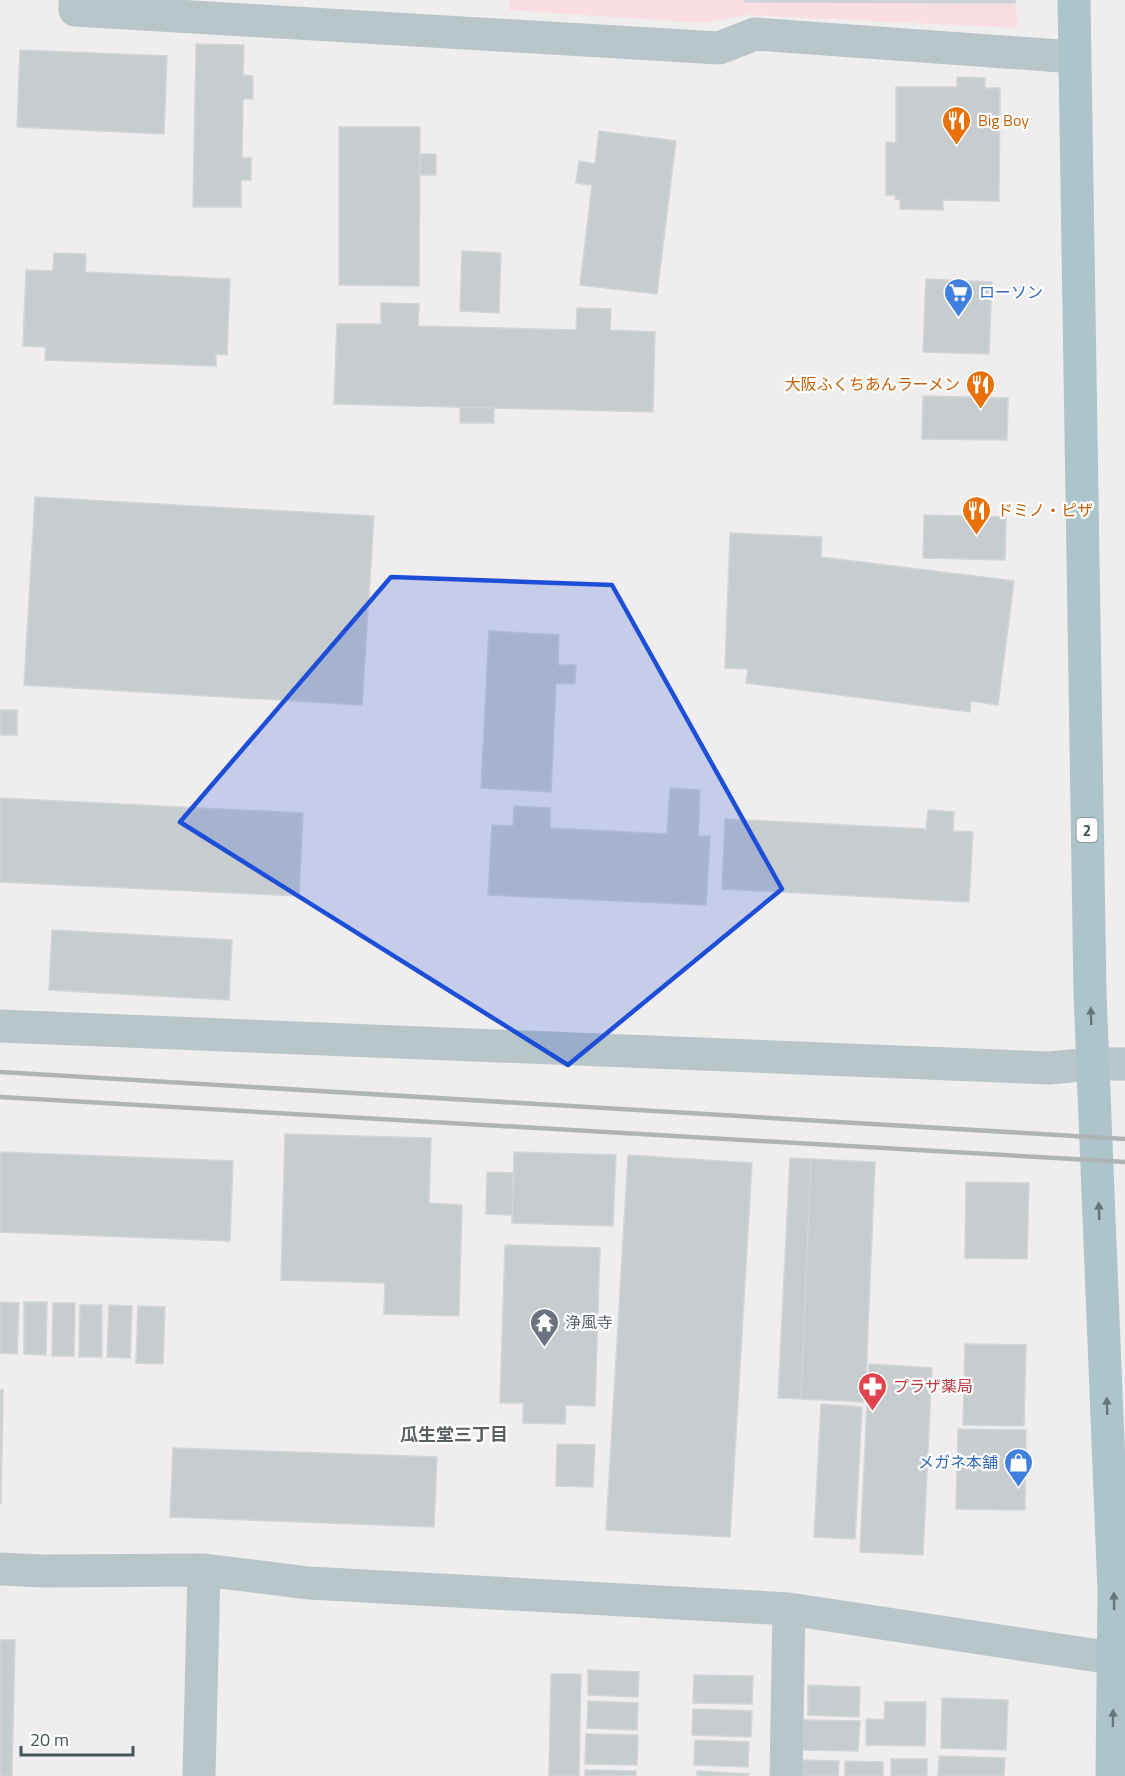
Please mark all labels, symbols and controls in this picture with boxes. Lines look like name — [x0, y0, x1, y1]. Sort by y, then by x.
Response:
restaurant icon: Big Boy — [941, 104, 973, 146]
place label: Big Boy — [978, 108, 1029, 132]
supermarket icon: ローソン — [942, 276, 974, 318]
place label: ローソン — [979, 280, 1043, 304]
restaurant icon: 大阪ふくちあんラーメン — [965, 368, 997, 410]
place label: 大阪ふくちあんラーメン — [785, 372, 960, 396]
restaurant icon: ドミノ・ピザ — [960, 494, 992, 536]
place label: ドミノ・ピザ — [997, 498, 1093, 522]
road number: 2 — [1076, 818, 1098, 842]
one-way arrow — [1086, 1007, 1096, 1026]
one-way arrow — [1094, 1202, 1103, 1221]
temple icon: 浄風寺 — [528, 1306, 560, 1348]
place label: 浄風寺 — [565, 1310, 613, 1334]
pharmacy icon: プラザ薬局 — [856, 1370, 888, 1412]
place label: プラザ薬局 — [893, 1374, 973, 1398]
one-way arrow — [1102, 1396, 1111, 1415]
district label: 瓜生堂三丁目 — [400, 1421, 508, 1448]
shop icon: メガネ本舗 — [1003, 1446, 1035, 1488]
place label: メガネ本舗 — [918, 1450, 998, 1474]
one-way arrow — [1109, 1591, 1119, 1610]
one-way arrow — [1109, 1708, 1118, 1727]
scale bar — [21, 1719, 134, 1757]
text: 20 m — [30, 1726, 69, 1753]

